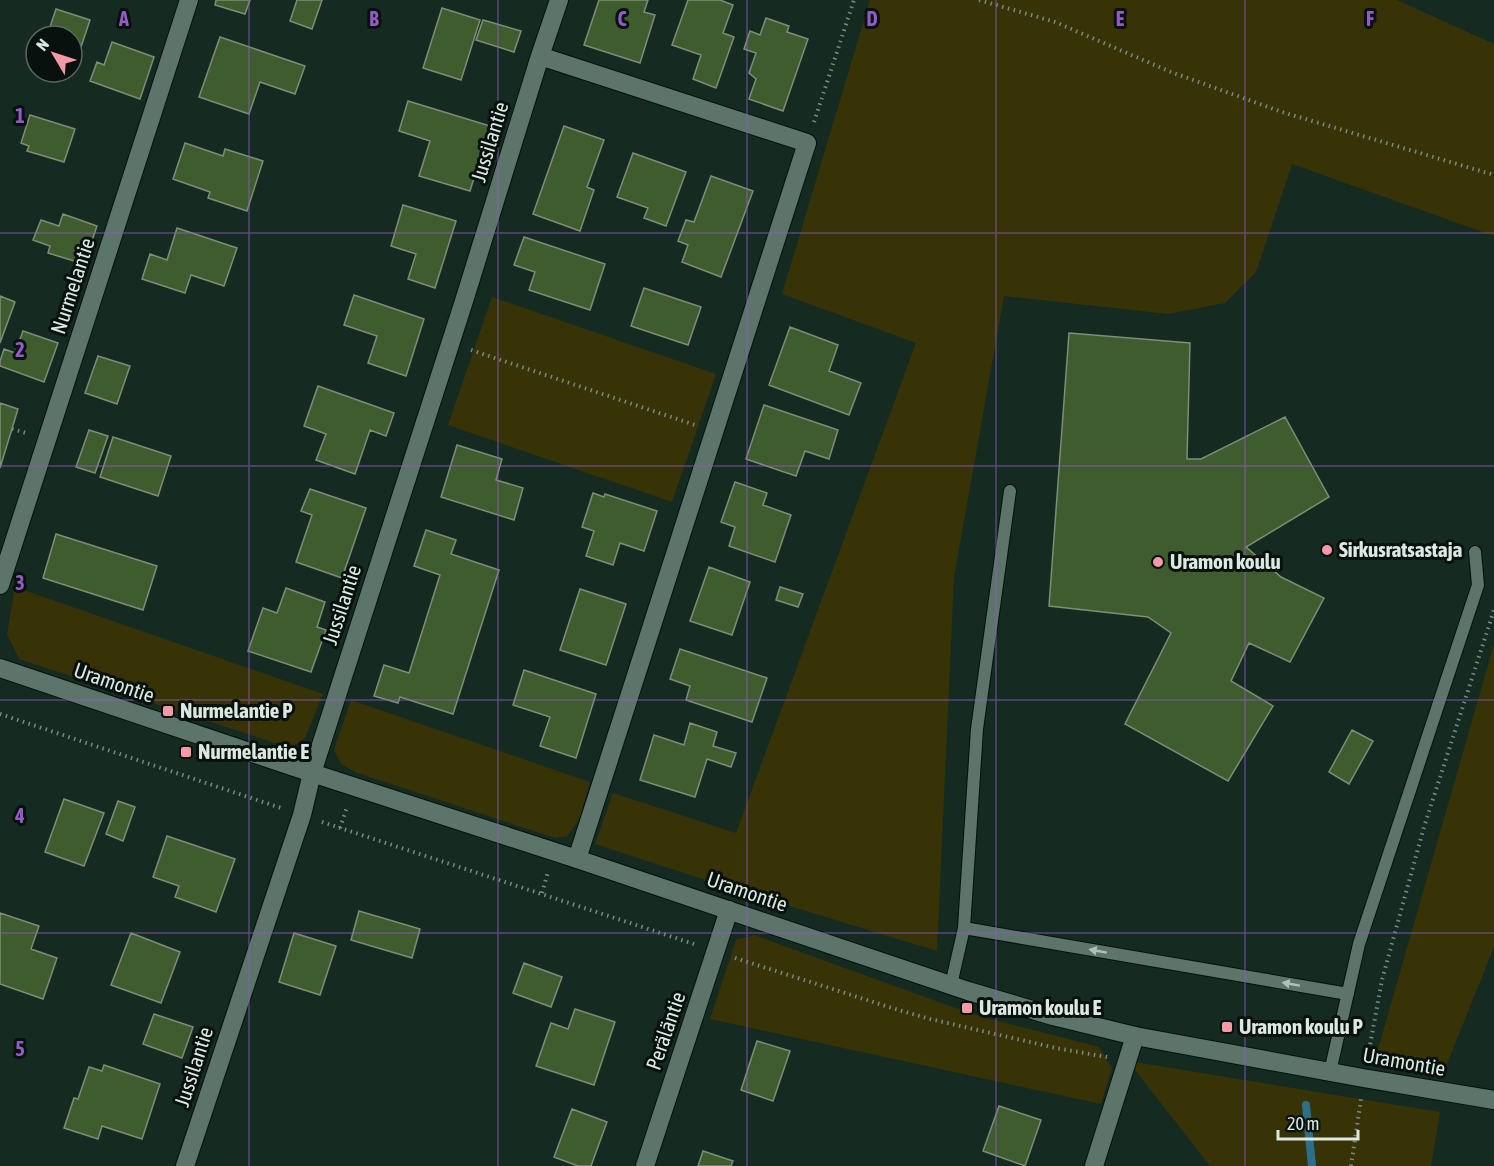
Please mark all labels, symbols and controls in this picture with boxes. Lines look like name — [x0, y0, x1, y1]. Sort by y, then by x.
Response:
text: A — [118, 7, 129, 30]
text: B — [369, 7, 379, 30]
text: C — [618, 7, 627, 30]
text: D — [866, 7, 878, 30]
text: E — [1116, 7, 1125, 30]
text: F — [1366, 7, 1374, 30]
north arrow — [24, 24, 84, 84]
text: N — [32, 35, 52, 54]
street label: Jussilantie — [466, 99, 513, 185]
text: 1 — [15, 104, 25, 127]
street label: Nurmelantie — [45, 235, 99, 337]
text: 2 — [15, 338, 25, 361]
place label: Sirkusratsastaja — [1339, 537, 1462, 561]
marker: Sirkusratsastaja — [1320, 543, 1334, 557]
place label: Uramon koulu — [1170, 549, 1281, 573]
marker: Uramon koulu — [1151, 555, 1165, 569]
street label: Jussilantie — [317, 562, 365, 648]
text: 3 — [15, 571, 25, 594]
street label: Uramontie — [71, 657, 158, 707]
place label: Nurmelantie P — [180, 698, 293, 722]
marker: Nurmelantie P — [161, 704, 175, 718]
place label: Nurmelantie E — [198, 739, 309, 763]
marker: Nurmelantie E — [179, 745, 193, 759]
text: 4 — [14, 804, 25, 827]
street label: Uramontie — [704, 866, 791, 916]
one-way arrow — [1089, 946, 1108, 955]
one-way arrow — [1281, 979, 1300, 988]
street label: Peräläntie — [641, 988, 690, 1073]
place label: Uramon koulu E — [979, 995, 1101, 1019]
marker: Uramon koulu E — [960, 1001, 974, 1015]
place label: Uramon koulu P — [1239, 1014, 1363, 1038]
marker: Uramon koulu P — [1220, 1020, 1234, 1034]
street label: Jussilantie — [169, 1024, 217, 1110]
text: 5 — [15, 1037, 25, 1060]
street label: Uramontie — [1361, 1042, 1447, 1080]
scale bar — [1278, 1103, 1358, 1141]
text: 20 m — [1287, 1113, 1319, 1134]

